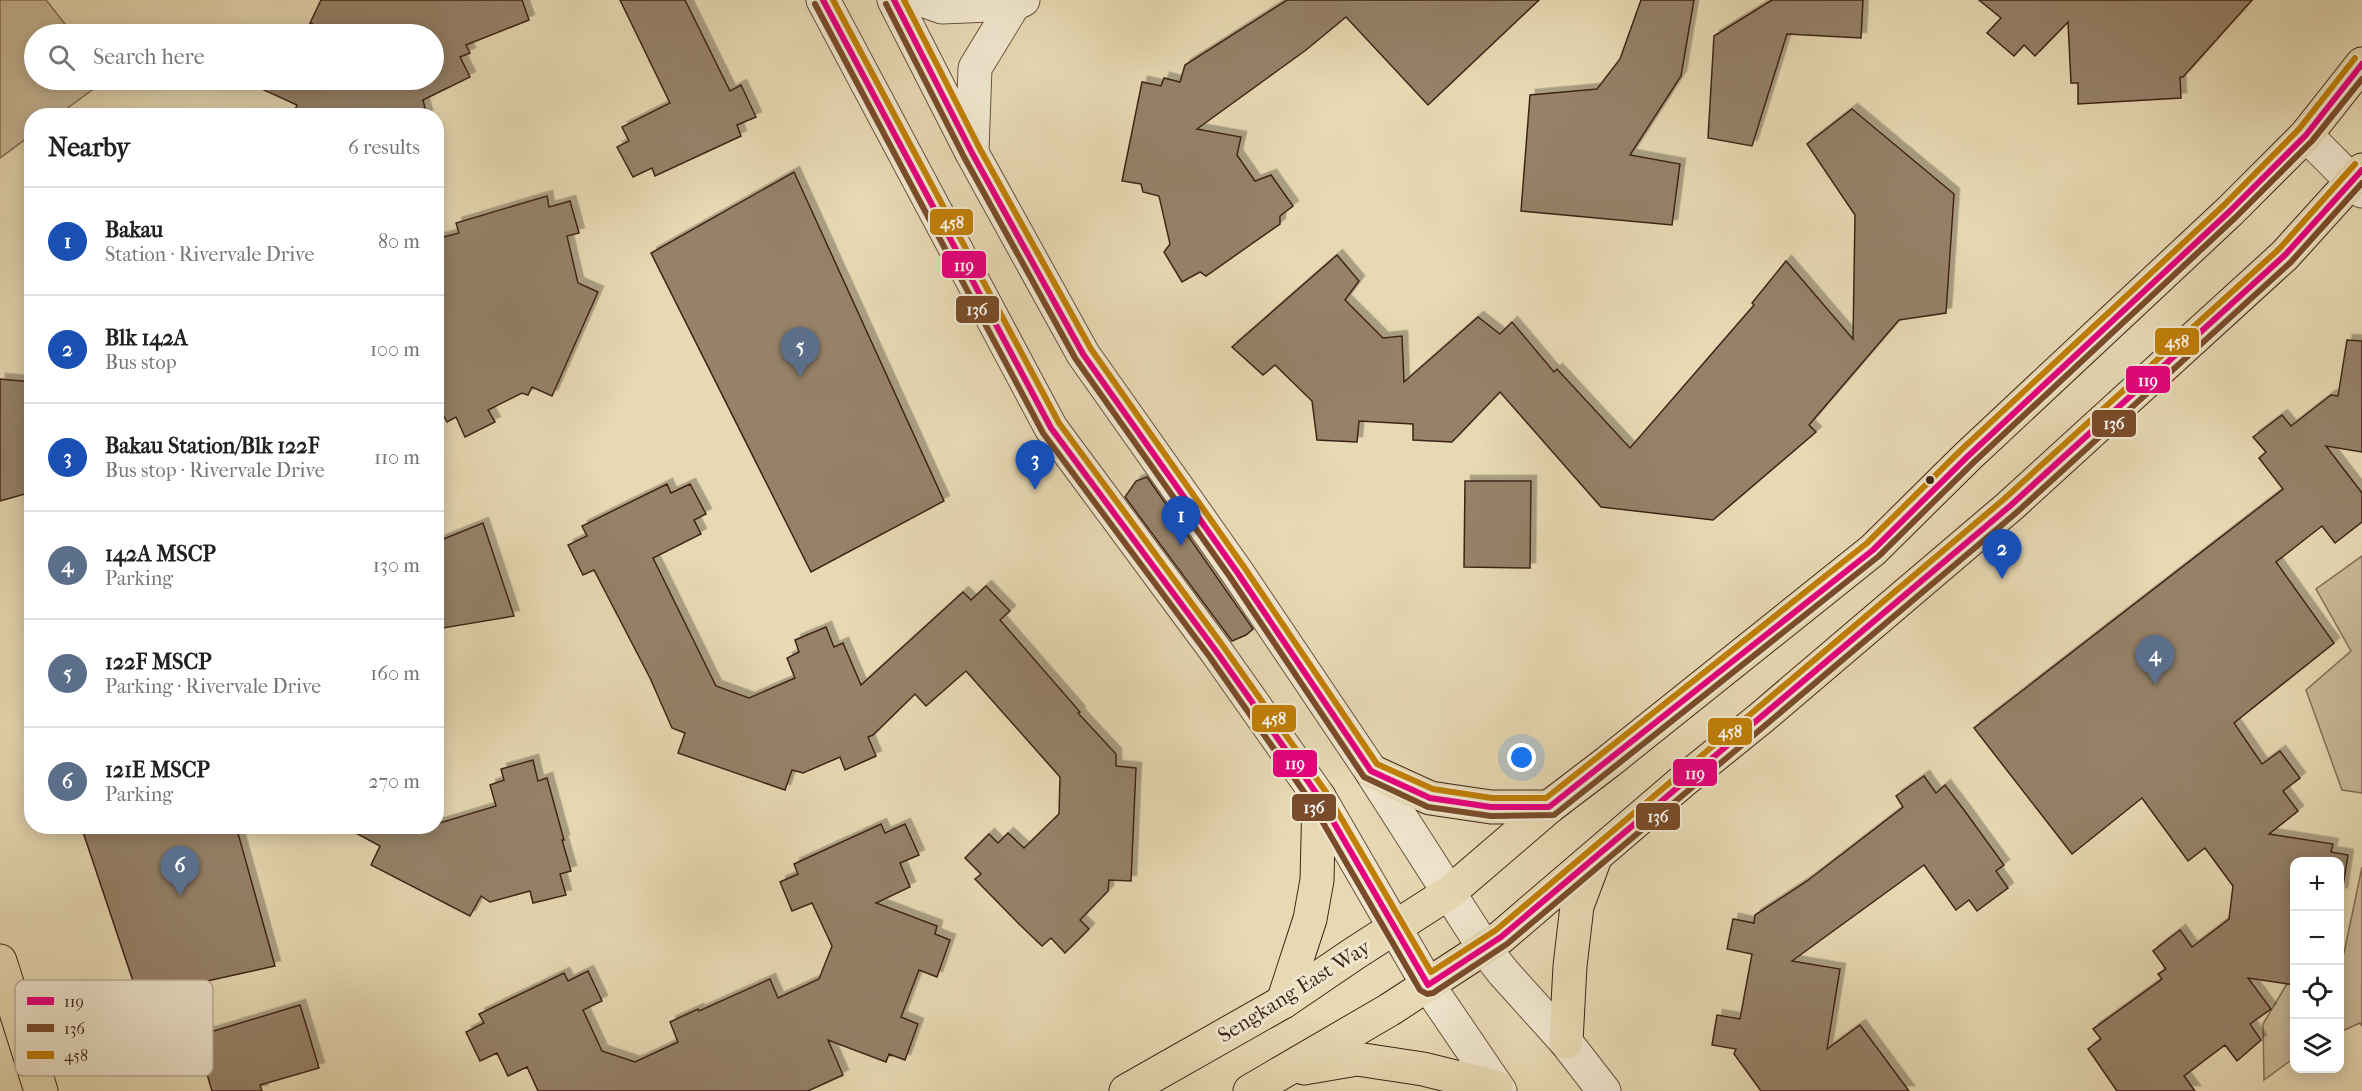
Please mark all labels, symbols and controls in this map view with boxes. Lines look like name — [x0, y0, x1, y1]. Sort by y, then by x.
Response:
search box — [24, 24, 444, 90]
icon: search — [45, 41, 78, 74]
text: Search here — [93, 44, 205, 70]
text: Nearby — [48, 132, 130, 163]
text: 6 results — [348, 136, 420, 159]
line badge: 458 — [929, 208, 974, 236]
text: 458 — [939, 213, 964, 233]
text: Bakau — [105, 217, 163, 243]
text: 1 — [64, 230, 71, 253]
text: 80 m — [378, 230, 420, 253]
text: Station · Rivervale Drive — [105, 243, 314, 266]
line badge: 119 — [941, 250, 987, 279]
text: 119 — [954, 256, 974, 276]
line badge: 136 — [955, 295, 1000, 324]
text: 136 — [967, 300, 988, 320]
text: Blk 142A — [105, 325, 188, 351]
line badge: 458 — [2154, 327, 2200, 356]
pin: 5 — [780, 328, 820, 377]
text: 458 — [2164, 332, 2189, 352]
text: 2 — [62, 338, 73, 361]
text: 100 m — [370, 338, 420, 361]
text: Bus stop — [105, 351, 177, 374]
line badge: 119 — [2125, 365, 2171, 394]
text: 119 — [2138, 371, 2158, 391]
line badge: 136 — [2091, 409, 2137, 438]
text: 136 — [2104, 414, 2125, 434]
text: Bakau Station/Blk 122F — [105, 433, 319, 459]
pin: 3 — [1016, 440, 1054, 490]
text: 3 — [63, 446, 72, 469]
text: 110 m — [374, 446, 420, 469]
text: Bus stop · Rivervale Drive — [105, 459, 325, 482]
unlabelled marker — [1924, 474, 1936, 486]
pin: 1 — [1162, 496, 1200, 546]
pin: 2 — [1982, 530, 2022, 579]
text: 142A MSCP — [105, 541, 216, 567]
text: 4 — [62, 554, 73, 577]
text: 130 m — [373, 554, 420, 577]
text: Parking — [105, 567, 173, 590]
pin: 4 — [2136, 636, 2174, 685]
text: 122F MSCP — [105, 649, 212, 675]
text: 5 — [63, 662, 72, 685]
text: 160 m — [370, 662, 420, 685]
text: Parking · Rivervale Drive — [105, 675, 321, 698]
line badge: 458 — [1251, 704, 1297, 733]
text: 458 — [1261, 709, 1286, 729]
line badge: 458 — [1707, 717, 1753, 746]
text: 458 — [1717, 722, 1742, 742]
your location — [1507, 743, 1536, 772]
line badge: 119 — [1272, 749, 1318, 778]
text: 119 — [1285, 754, 1305, 774]
text: 121E MSCP — [105, 757, 210, 783]
line badge: 119 — [1672, 758, 1718, 787]
text: 119 — [1685, 764, 1705, 784]
text: 6 — [62, 770, 73, 793]
text: 270 m — [368, 770, 420, 793]
text: Parking — [105, 783, 173, 806]
line badge: 136 — [1291, 793, 1337, 822]
text: 136 — [1304, 798, 1325, 818]
line badge: 136 — [1635, 802, 1681, 831]
text: 136 — [1648, 807, 1669, 827]
pin: 6 — [160, 846, 200, 896]
map controls — [2290, 857, 2344, 1073]
button: + — [2290, 857, 2344, 911]
button: − — [2290, 911, 2344, 965]
street label: Sengkang East Way — [1213, 934, 1375, 1048]
button: locate — [2290, 965, 2344, 1019]
legend — [15, 980, 213, 1076]
text: 119 — [64, 992, 84, 1011]
text: 136 — [64, 1019, 85, 1038]
button: layers — [2290, 1019, 2344, 1073]
text: 458 — [64, 1046, 88, 1065]

